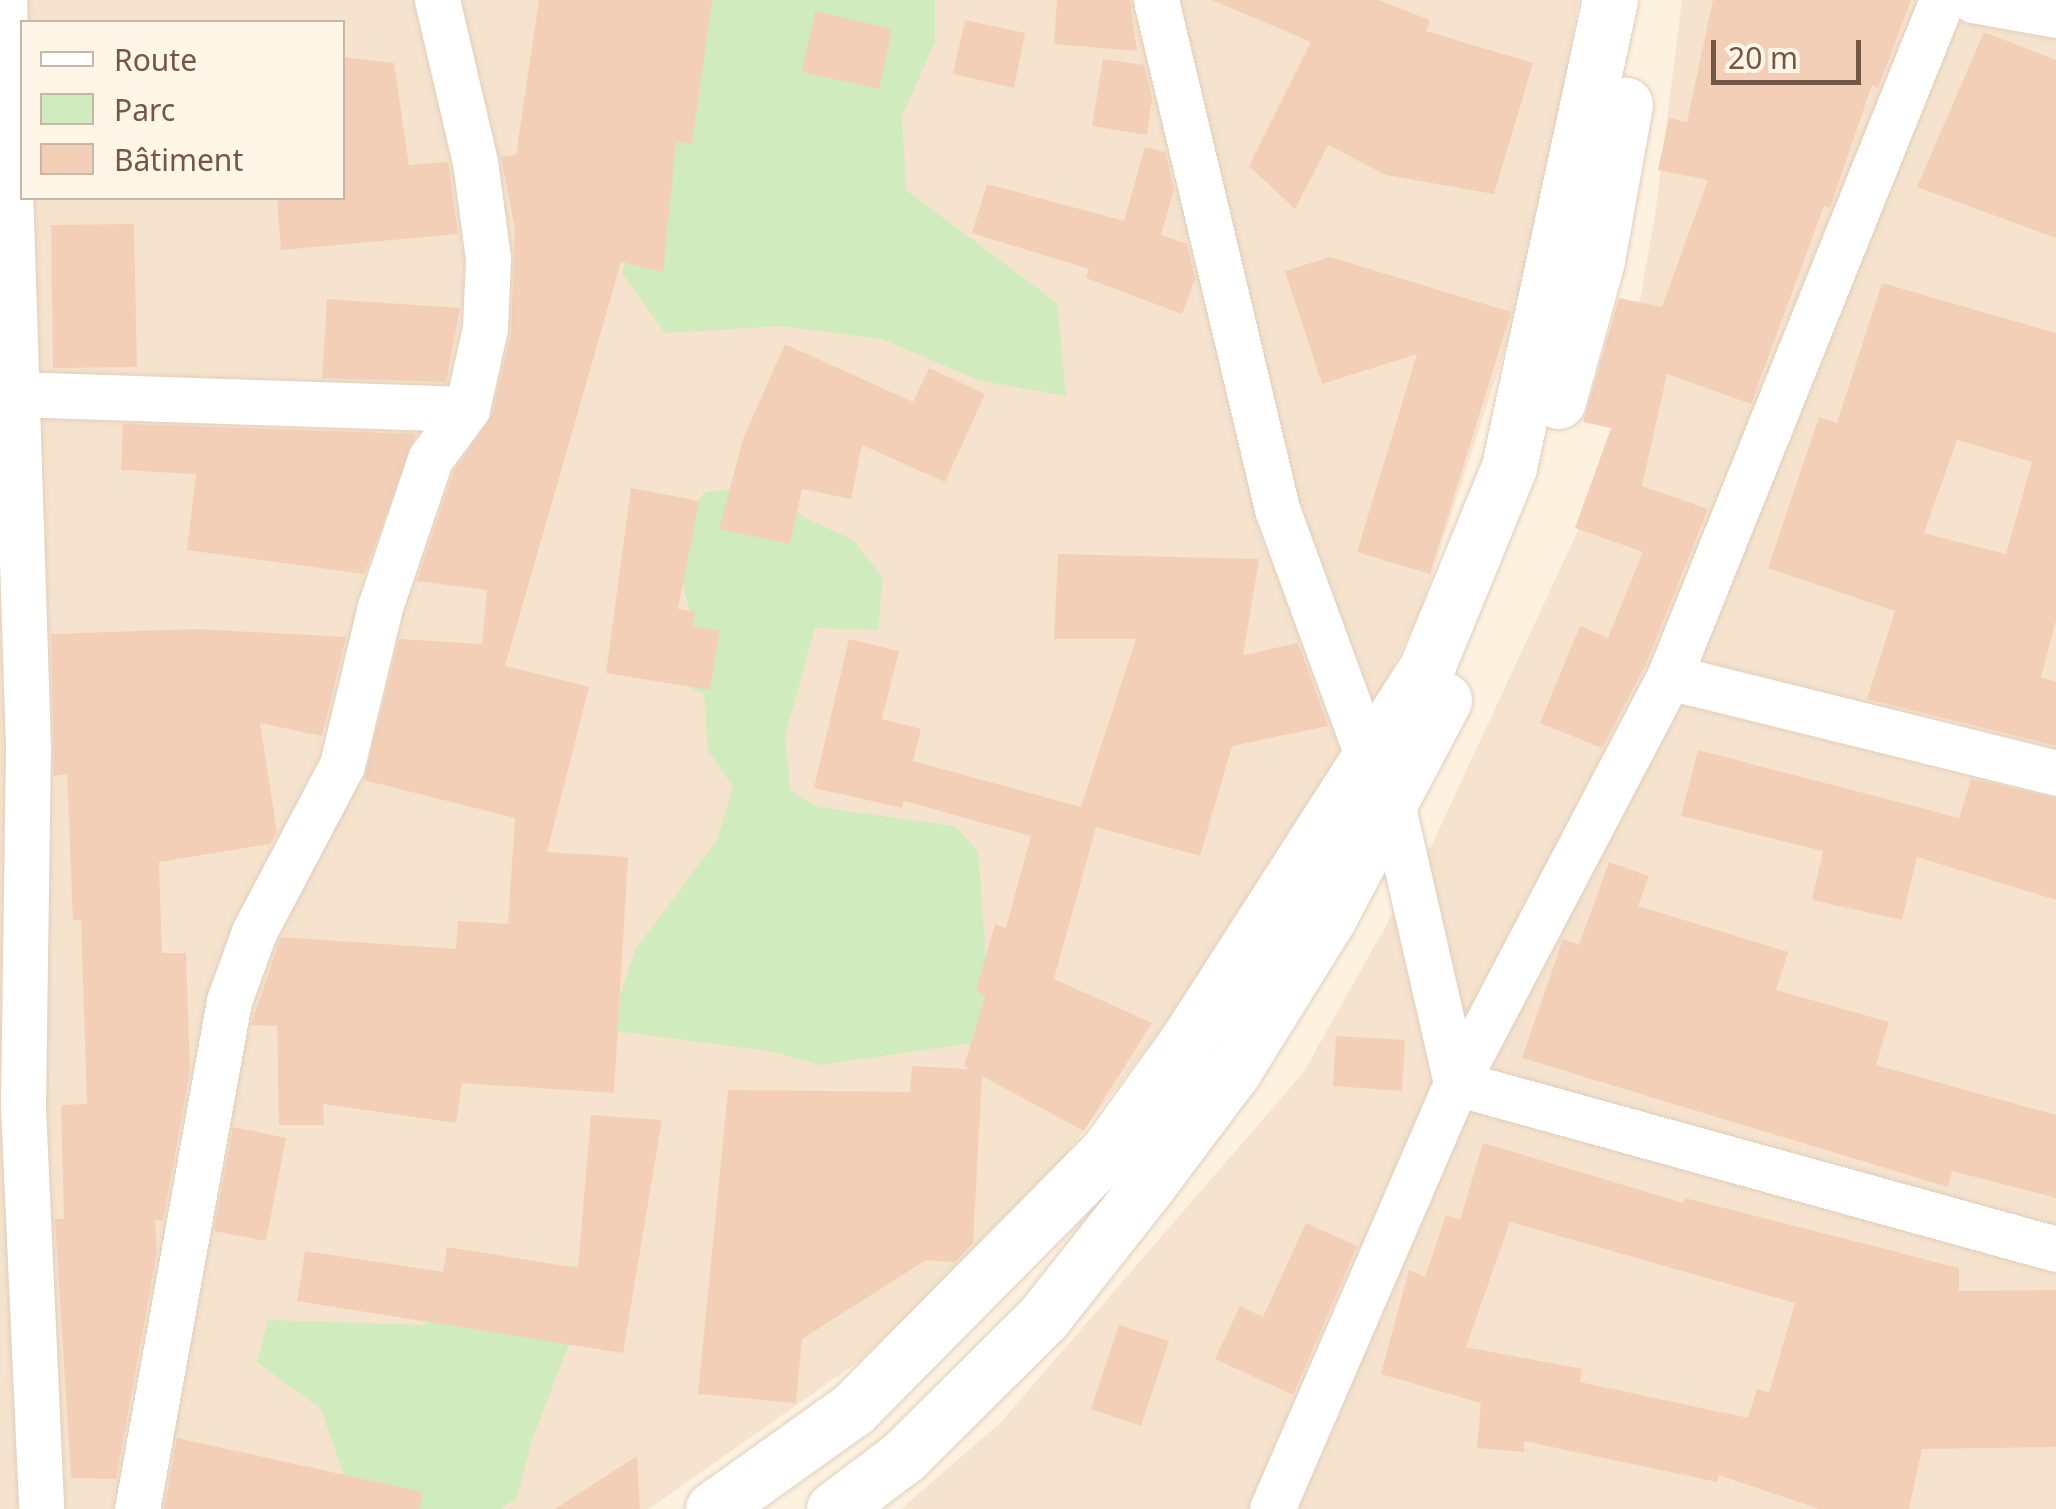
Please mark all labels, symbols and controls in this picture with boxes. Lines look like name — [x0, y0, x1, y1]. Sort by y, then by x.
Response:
legend — [20, 20, 345, 200]
scale bar — [1716, 20, 1866, 82]
text: 20 m — [1728, 37, 1798, 78]
text: Route — [114, 39, 197, 80]
text: Parc — [114, 89, 175, 130]
text: Bâtiment — [114, 139, 243, 180]

